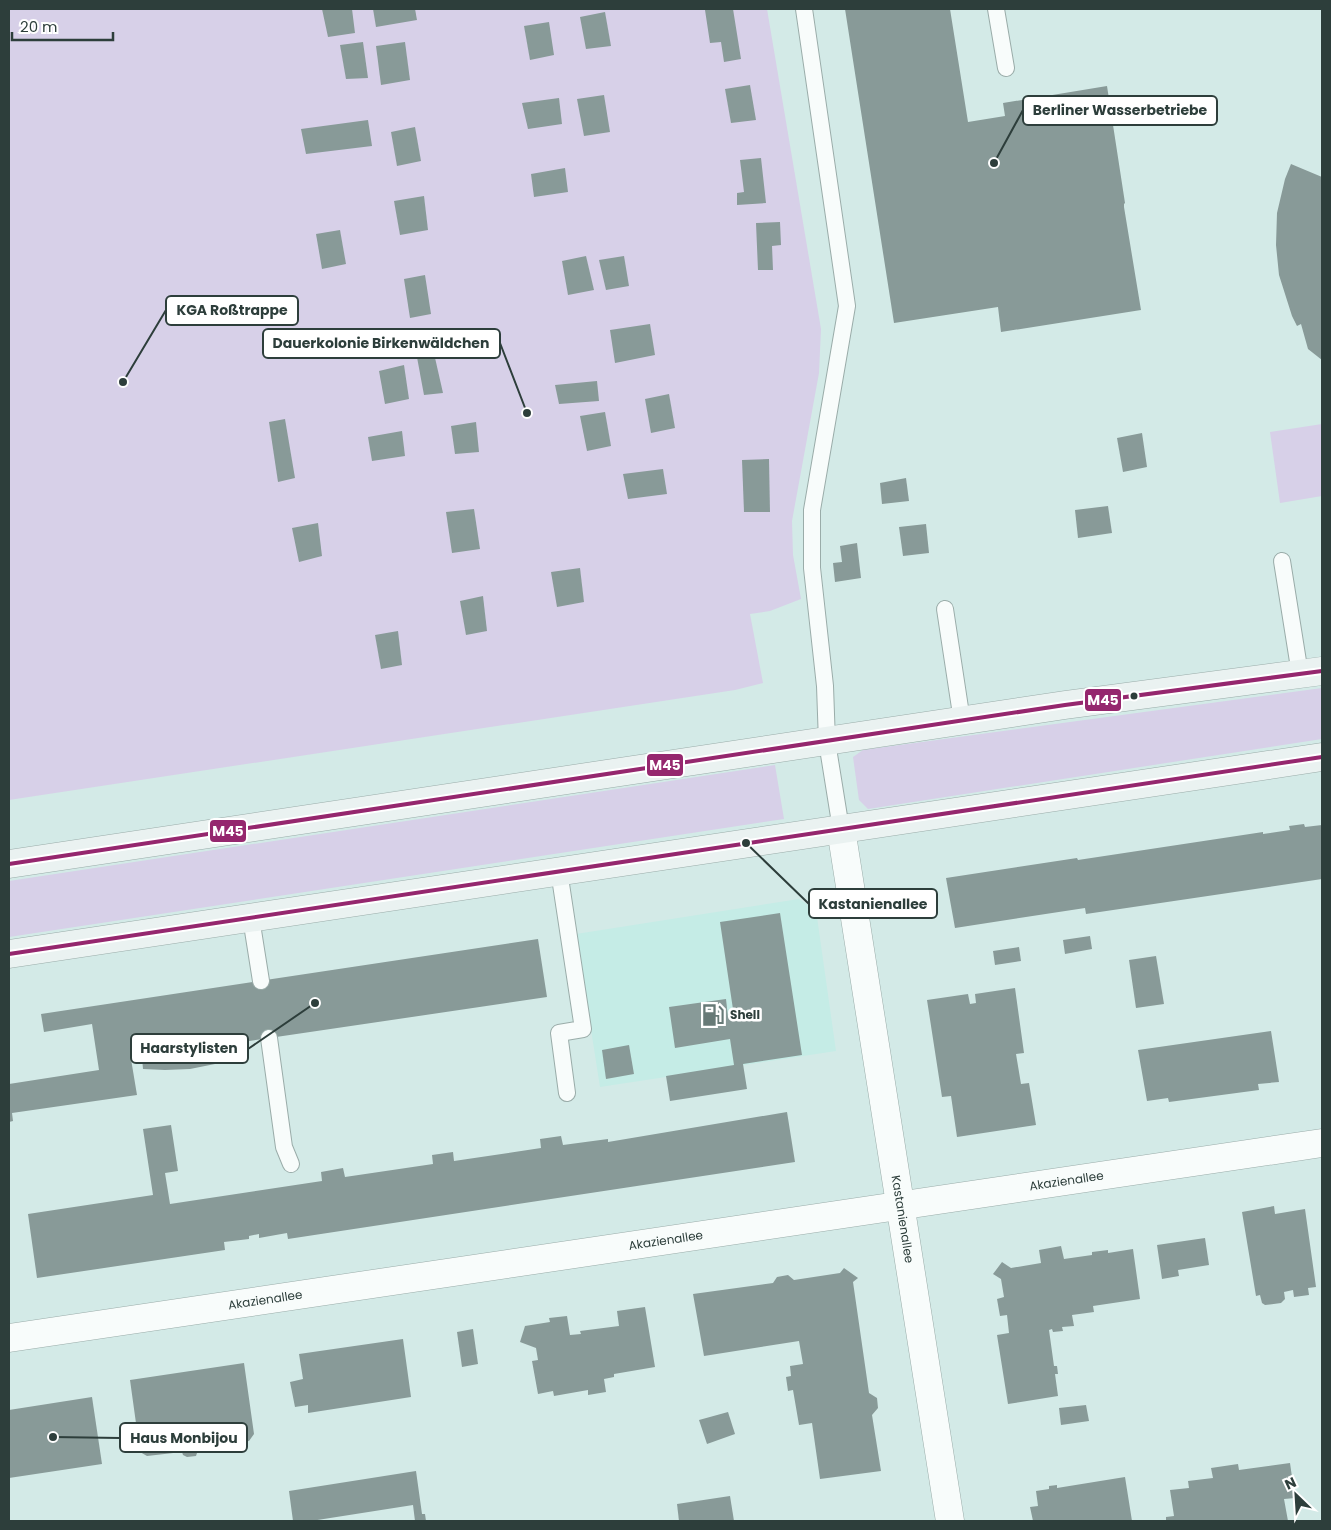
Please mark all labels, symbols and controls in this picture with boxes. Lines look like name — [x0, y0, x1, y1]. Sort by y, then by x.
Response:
scale bar — [12, 10, 114, 42]
text: 20 m — [20, 16, 58, 37]
callout: Berliner Wasserbetriebe — [1023, 96, 1217, 125]
text: Berliner Wasserbetriebe — [1033, 100, 1208, 120]
callout: KGA Roßtrappe — [166, 296, 298, 325]
text: KGA Roßtrappe — [176, 300, 288, 320]
callout: Dauerkolonie Birkenwäldchen — [263, 329, 500, 358]
text: Dauerkolonie Birkenwäldchen — [273, 333, 489, 353]
line badge: M45 — [1084, 688, 1122, 712]
text: M45 — [1087, 690, 1119, 710]
unlabelled marker — [1129, 691, 1139, 701]
line badge: M45 — [646, 753, 684, 777]
text: M45 — [649, 755, 681, 775]
line badge: M45 — [209, 819, 247, 843]
text: M45 — [212, 821, 244, 841]
callout: Kastanienallee — [809, 889, 937, 918]
text: Kastanienallee — [819, 894, 928, 914]
fuel station icon: Shell — [700, 1002, 726, 1028]
place label: Shell — [730, 1006, 760, 1023]
callout: Haarstylisten — [131, 1034, 248, 1063]
text: Haarstylisten — [140, 1038, 238, 1058]
street label: Akazienallee — [1028, 1167, 1105, 1194]
street label: Kastanienallee — [888, 1174, 918, 1264]
street label: Akazienallee — [627, 1226, 704, 1254]
street label: Akazienallee — [227, 1286, 303, 1313]
callout: Haus Monbijou — [120, 1423, 247, 1452]
text: Haus Monbijou — [130, 1428, 238, 1448]
north arrow — [1271, 1470, 1321, 1520]
text: N — [1282, 1472, 1300, 1495]

